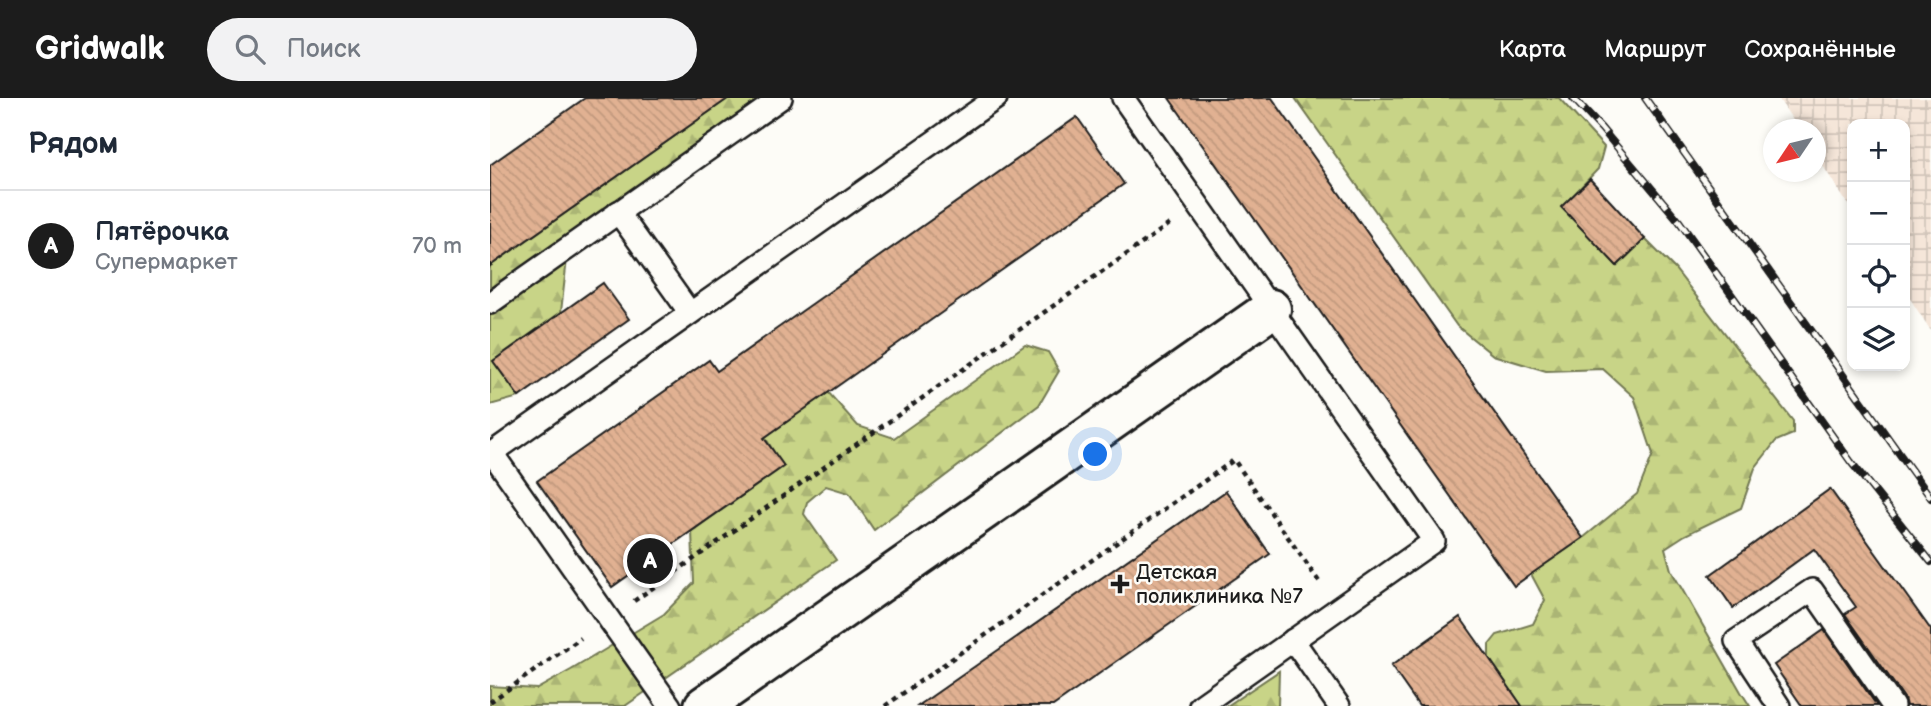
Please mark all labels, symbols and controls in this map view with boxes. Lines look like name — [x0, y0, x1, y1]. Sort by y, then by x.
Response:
search box — [207, 18, 697, 81]
text: Gridwalk — [35, 29, 165, 69]
icon: search — [231, 30, 269, 68]
text: Поиск — [287, 34, 361, 65]
text: Карта — [1499, 35, 1566, 64]
text: Маршрут — [1604, 35, 1706, 64]
text: Сохранённые — [1744, 35, 1896, 64]
north arrow — [1763, 119, 1826, 182]
map controls — [1847, 119, 1910, 371]
button: + — [1847, 119, 1910, 182]
text: Рядом — [28, 126, 118, 162]
button: − — [1847, 182, 1910, 245]
text: Пятёрочка — [95, 217, 229, 248]
text: A — [44, 232, 58, 260]
text: 70 m — [412, 232, 462, 260]
button: locate — [1847, 245, 1910, 308]
text: Супермаркет — [95, 248, 238, 276]
button: layers — [1847, 308, 1910, 371]
your location — [1078, 437, 1112, 471]
pin: A — [627, 535, 673, 587]
place label: Детская поликлиника №7 — [1136, 560, 1303, 609]
marker: Детская поликлиника №7 — [1110, 574, 1130, 594]

